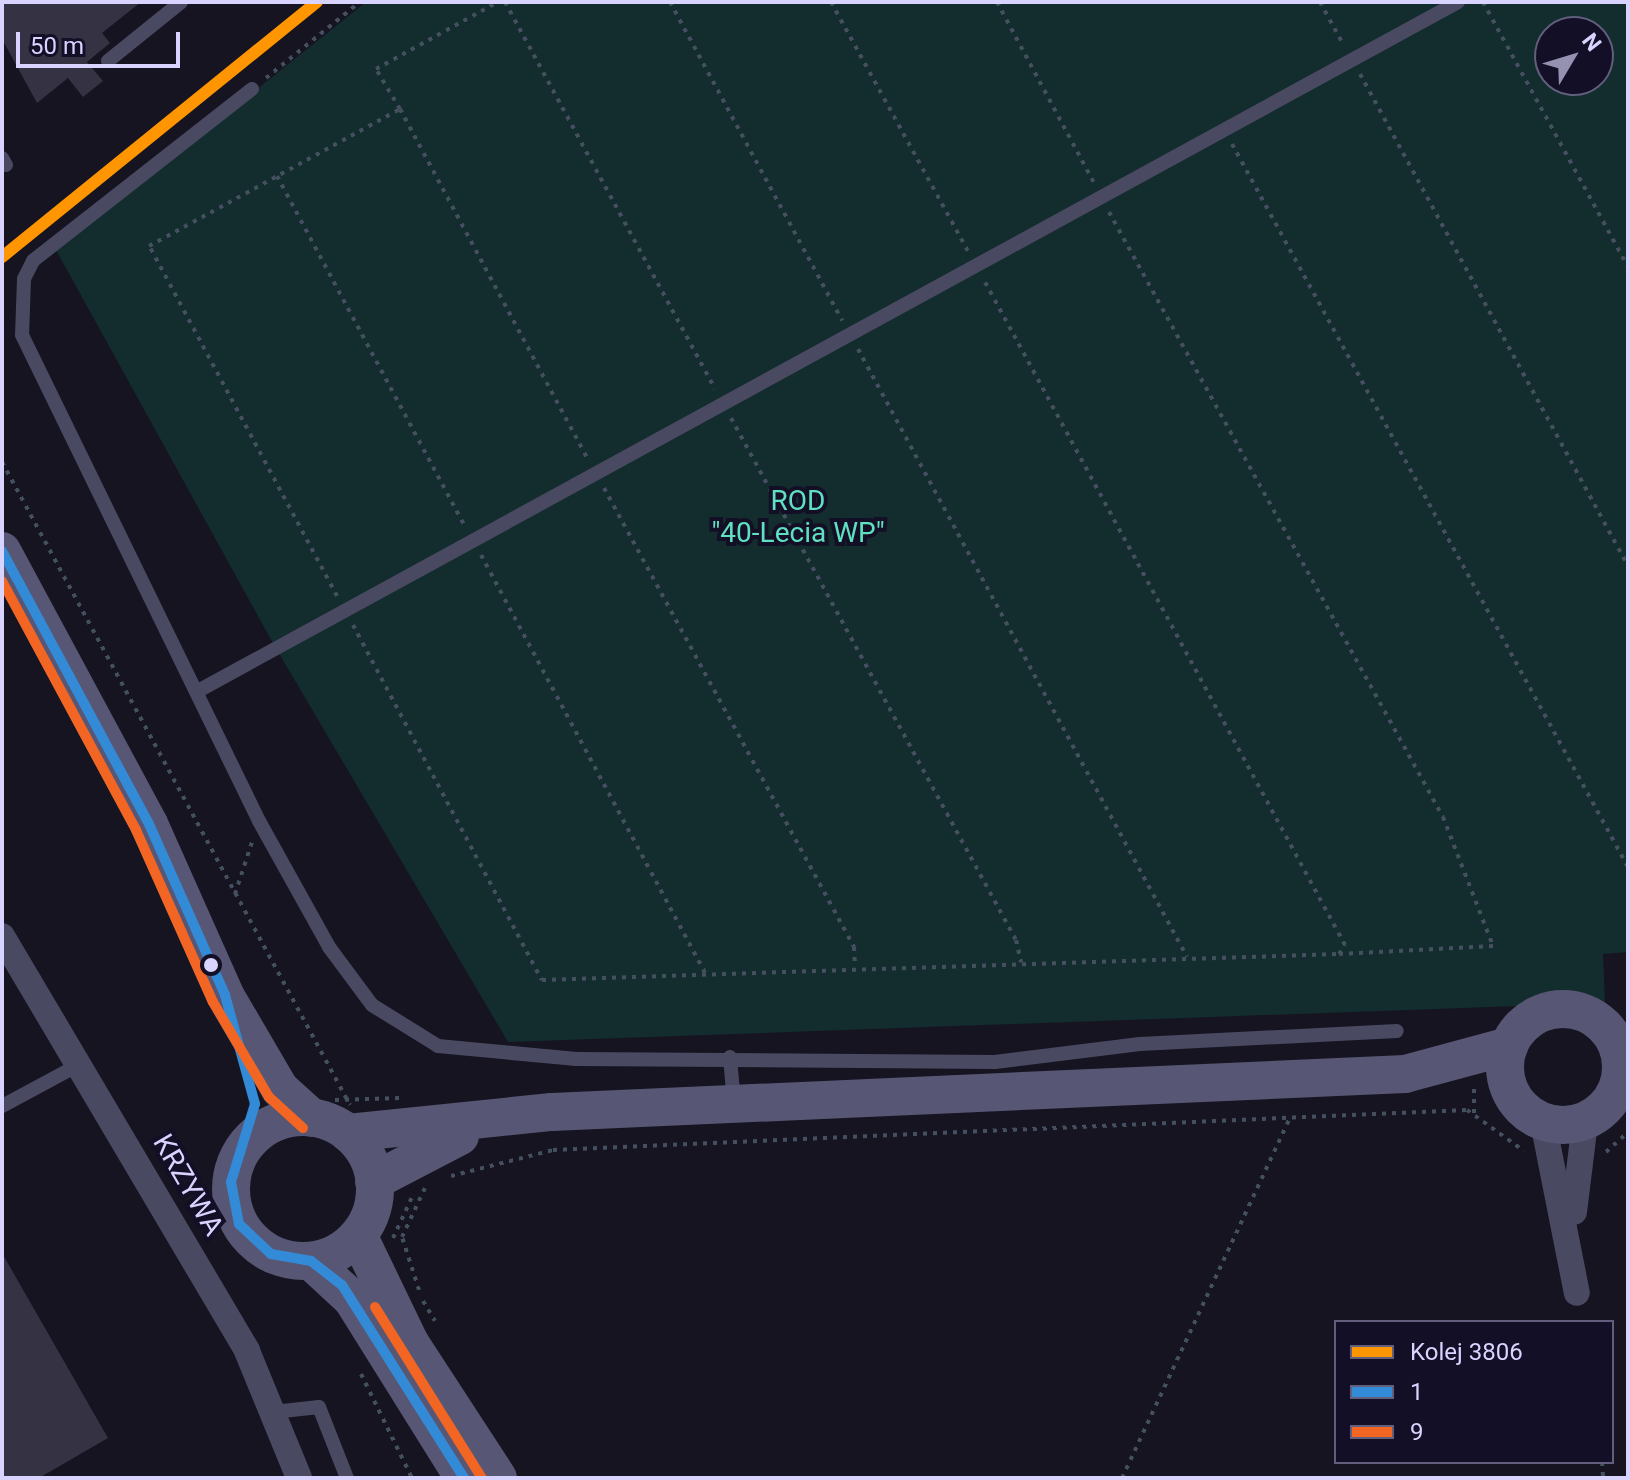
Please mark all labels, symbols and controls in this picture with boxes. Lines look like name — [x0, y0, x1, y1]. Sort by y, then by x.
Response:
scale bar — [20, 16, 184, 66]
north arrow — [1534, 16, 1614, 96]
text: N — [1577, 28, 1606, 56]
text: 50 m — [30, 32, 84, 60]
park label: ROD "40-Lecia WP" — [711, 484, 885, 550]
unlabelled marker — [203, 957, 219, 973]
street label: KRZYWA — [146, 1128, 230, 1242]
legend — [1334, 1320, 1614, 1464]
text: Kolej 3806 — [1410, 1338, 1523, 1366]
text: 1 — [1410, 1378, 1424, 1406]
text: 9 — [1410, 1418, 1424, 1446]

